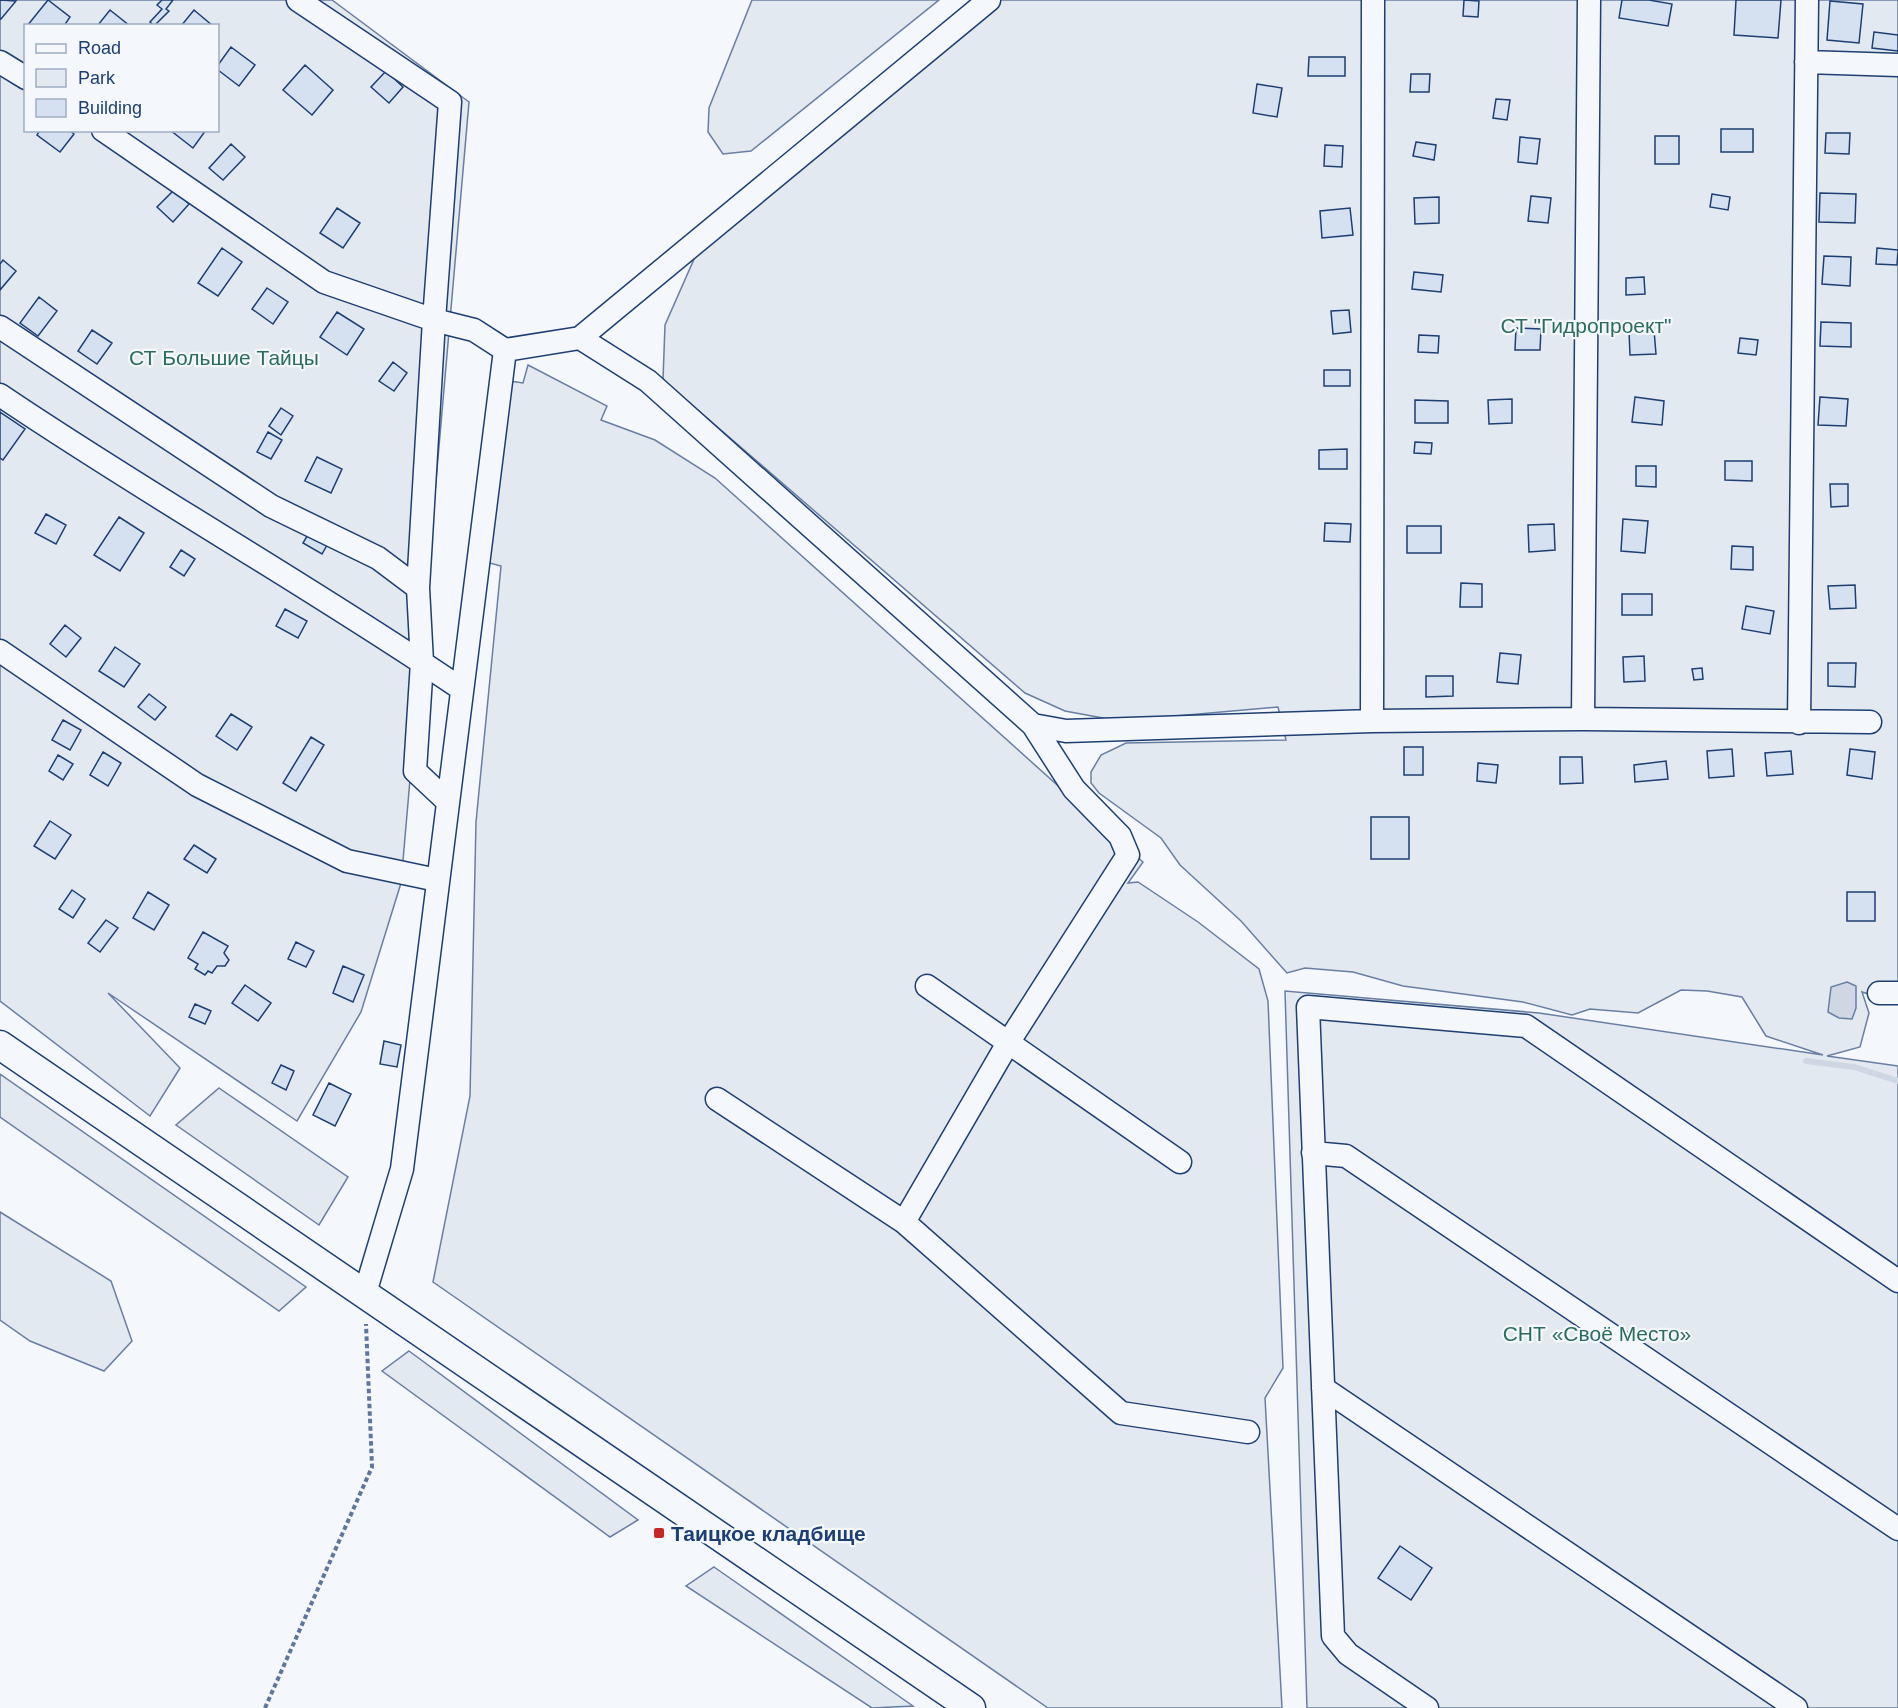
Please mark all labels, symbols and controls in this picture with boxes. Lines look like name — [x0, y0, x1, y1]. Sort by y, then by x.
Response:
legend — [24, 24, 219, 132]
text: Road — [78, 38, 121, 58]
text: Park — [78, 68, 116, 88]
text: Building — [78, 98, 142, 118]
park label: СТ "Гидропроект" — [1500, 314, 1672, 337]
park label: СТ Большие Тайцы — [129, 346, 319, 369]
park label: СНТ «Своё Место» — [1503, 1322, 1691, 1345]
place label: Таицкое кладбище — [671, 1522, 866, 1545]
marker: Таицкое кладбище — [652, 1526, 666, 1540]

